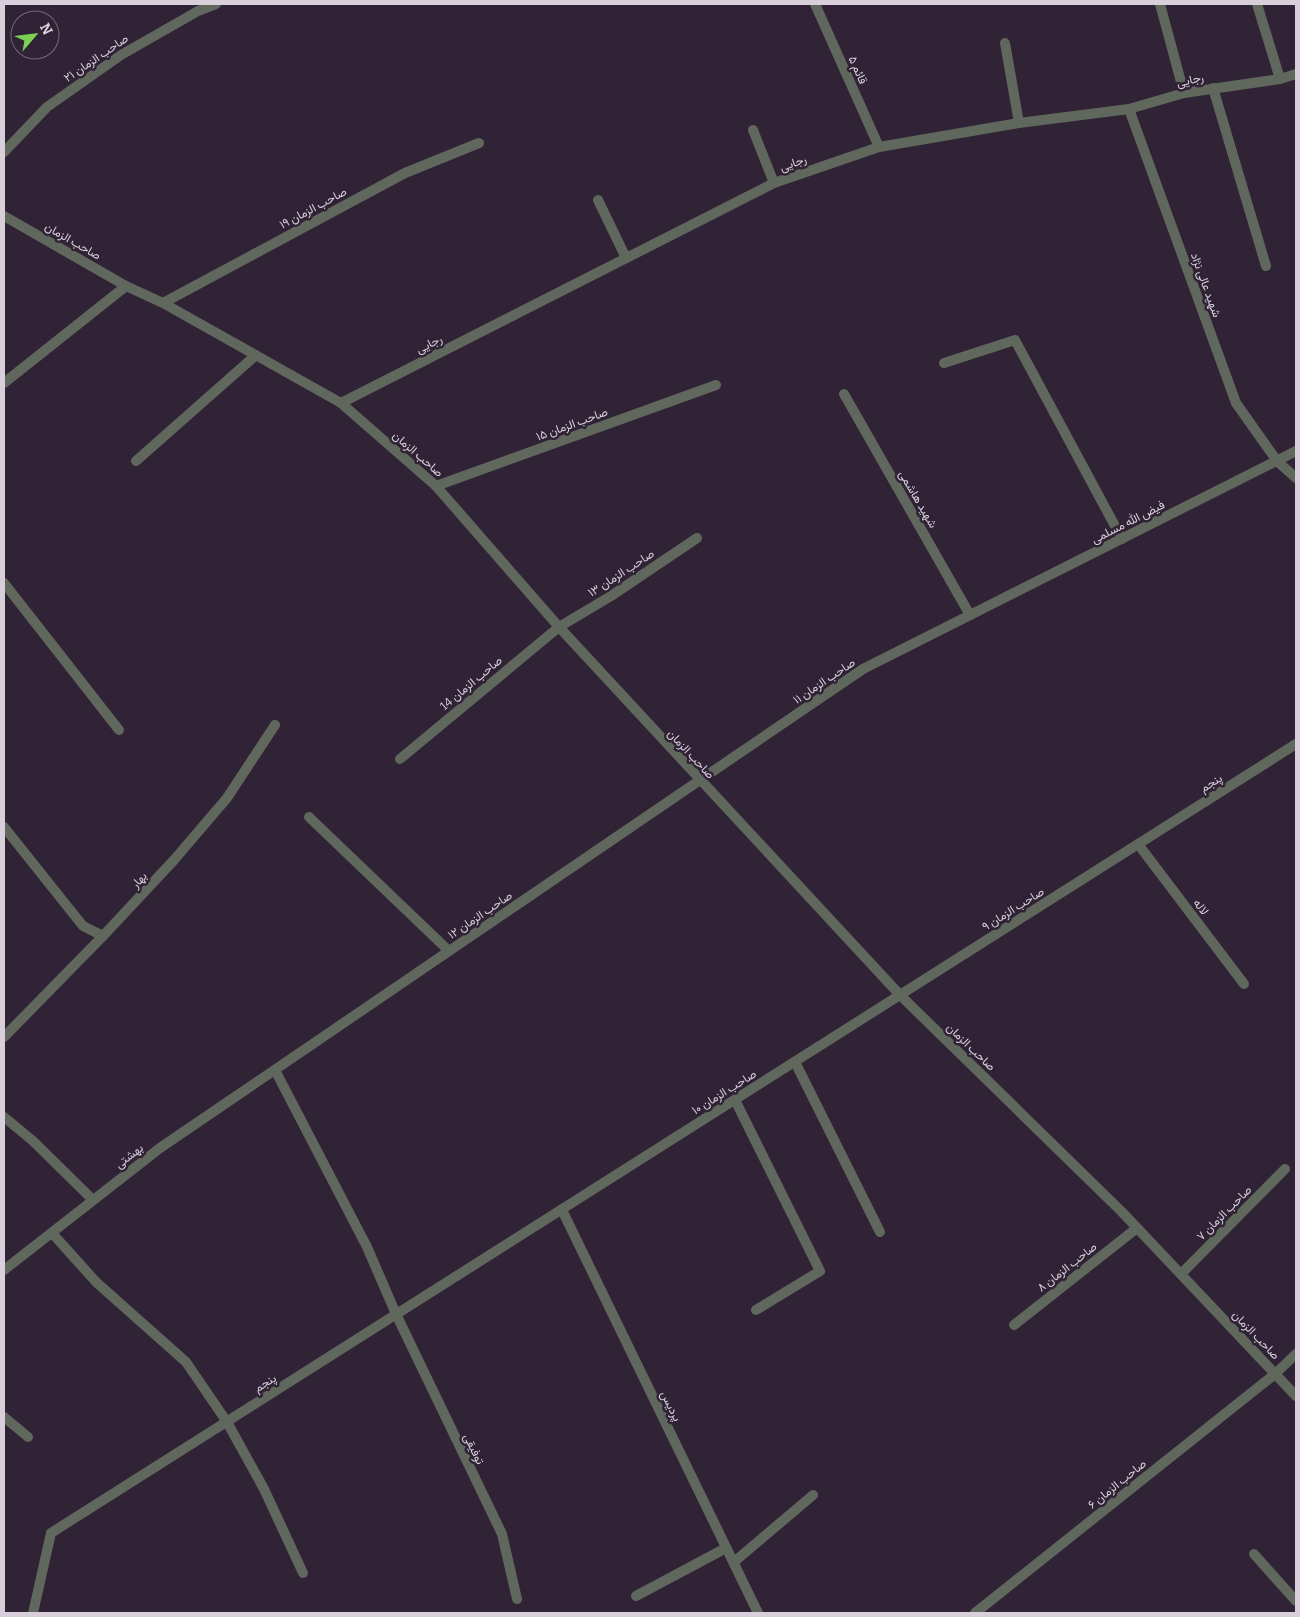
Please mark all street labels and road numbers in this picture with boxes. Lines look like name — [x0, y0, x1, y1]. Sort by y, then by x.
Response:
street label: صاحب الزمان ۲۱ — [61, 31, 131, 85]
street label: قائم ۵ — [845, 54, 870, 87]
street label: رجایی — [1175, 70, 1205, 91]
street label: رجایی — [778, 152, 809, 175]
street label: صاحب الزمان ۱۹ — [277, 184, 349, 232]
street label: صاحب الزمان — [42, 219, 104, 264]
street label: شهید عالی نژاد — [1187, 251, 1224, 320]
street label: رجایی — [414, 332, 445, 357]
street label: صاحب الزمان ۱۵ — [534, 405, 610, 444]
street label: صاحب الزمان — [389, 428, 446, 480]
street label: شهید هاشمی — [895, 468, 940, 531]
street label: فیض الله مسلمی — [1089, 498, 1167, 547]
street label: صاحب الزمان ۱۳ — [585, 546, 657, 600]
street label: صاحب الزمان 14 — [437, 653, 506, 714]
street label: صاحب الزمان ۱۱ — [790, 655, 858, 708]
street label: صاحب الزمان — [664, 726, 717, 782]
street label: پنجم — [1197, 771, 1225, 796]
street label: بهار — [128, 869, 151, 892]
street label: صاحب الزمان ۹ — [979, 884, 1047, 934]
street label: صاحب الزمان ۱۲ — [445, 888, 515, 942]
street label: لاله — [1190, 896, 1212, 918]
street label: صاحب الزمان — [943, 1020, 998, 1074]
street label: صاحب الزمان ۱۰ — [689, 1067, 759, 1118]
street label: بهشتی — [112, 1141, 146, 1172]
street label: صاحب الزمان ۷ — [1194, 1183, 1255, 1244]
street label: صاحب الزمان ۸ — [1034, 1239, 1100, 1295]
street label: صاحب الزمان — [1229, 1308, 1283, 1363]
street label: پنجم — [251, 1371, 279, 1396]
street label: پردیس — [657, 1388, 684, 1424]
street label: توفیقی — [460, 1431, 488, 1467]
street label: صاحب الزمان ۶ — [1085, 1456, 1149, 1512]

